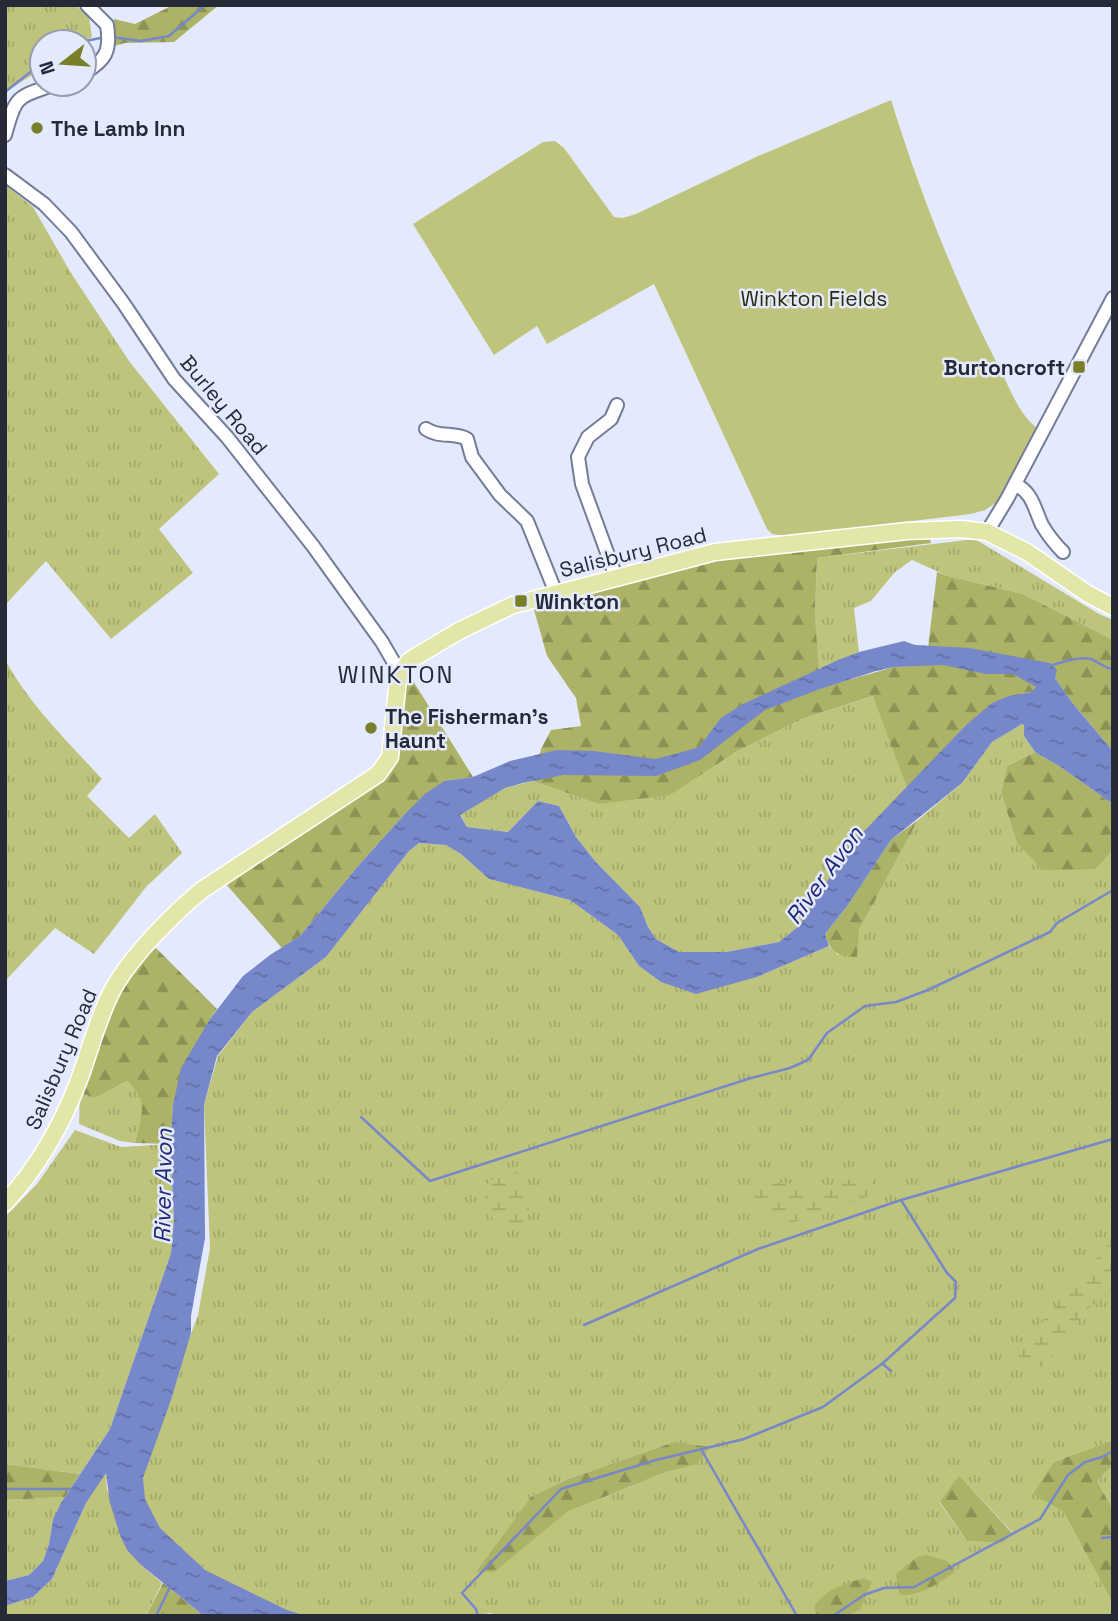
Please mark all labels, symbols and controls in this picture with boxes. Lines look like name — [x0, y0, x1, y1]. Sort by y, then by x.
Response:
north arrow — [28, 28, 98, 98]
text: N — [33, 58, 61, 78]
place label: The Lamb Inn — [51, 115, 185, 142]
marker: The Lamb Inn — [29, 120, 45, 136]
park label: Winkton Fields — [741, 285, 887, 312]
street label: Burley Road — [174, 350, 274, 460]
place label: Burtoncroft — [944, 354, 1065, 381]
marker: Burtoncroft — [1071, 359, 1087, 375]
street label: Salisbury Road — [557, 521, 709, 583]
place label: Winkton — [535, 588, 619, 615]
marker: Winkton — [513, 593, 529, 609]
district label: WINKTON — [338, 659, 454, 690]
place label: The Fisherman's Haunt — [385, 703, 549, 754]
marker: The Fisherman's Haunt — [363, 720, 379, 736]
water label: River Avon — [778, 819, 870, 930]
street label: Salisbury Road — [19, 985, 103, 1133]
water label: River Avon — [147, 1128, 179, 1243]

